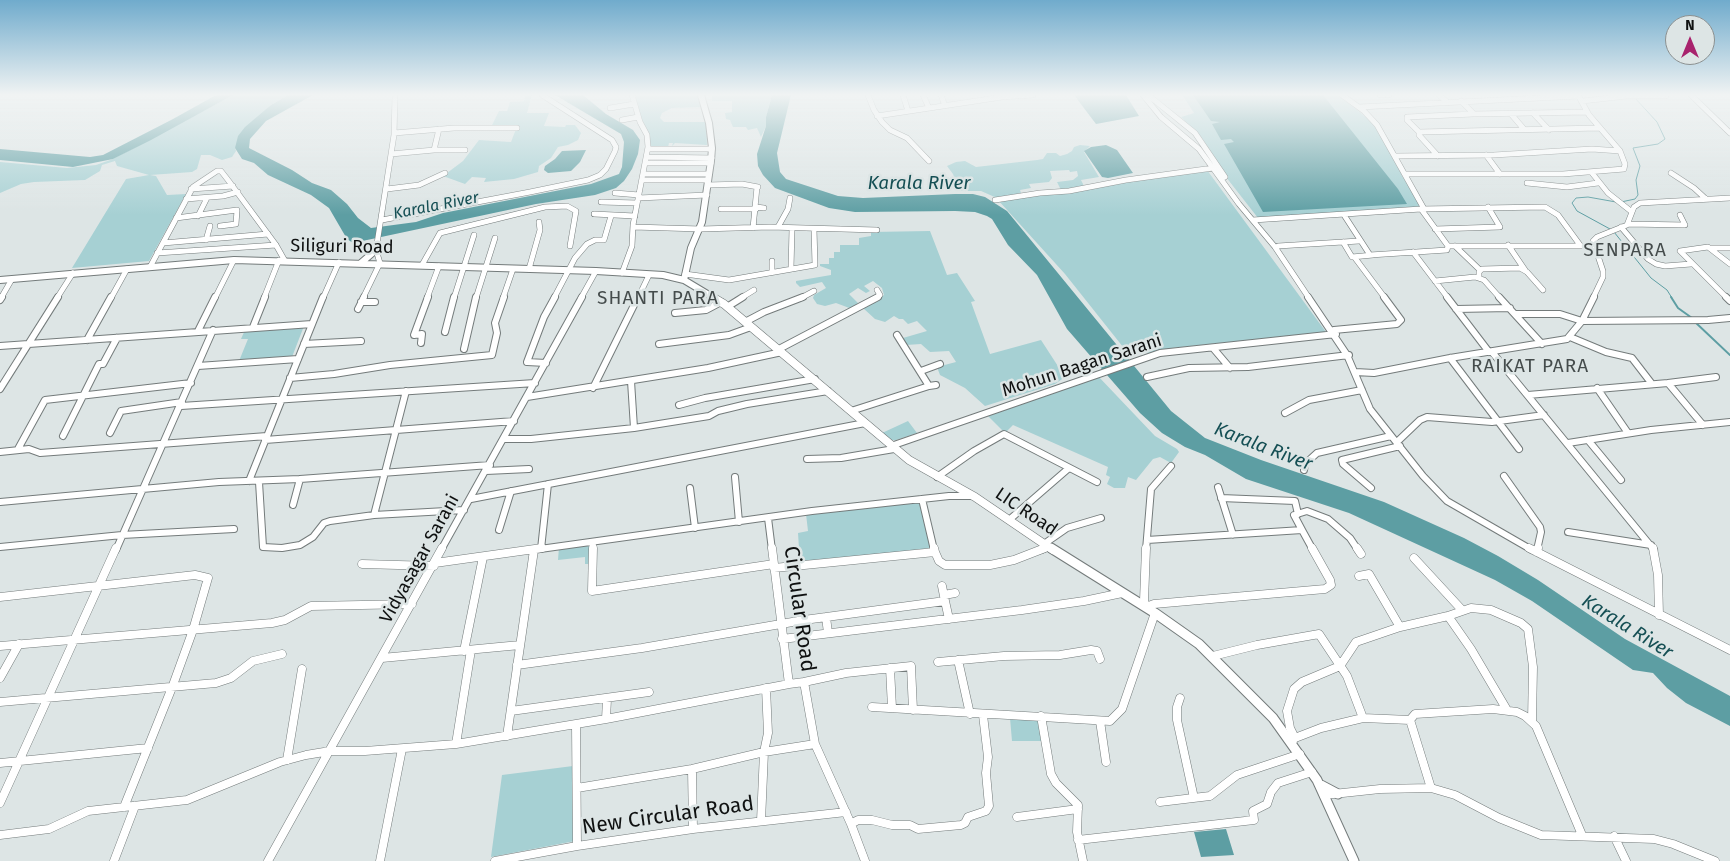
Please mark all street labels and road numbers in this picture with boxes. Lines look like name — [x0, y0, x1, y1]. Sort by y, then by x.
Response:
street label: Siliguri Road — [290, 235, 394, 259]
street label: Mohun Bagan Sarani — [999, 330, 1165, 402]
street label: LIC Road — [991, 483, 1061, 541]
street label: Vidyasagar Sarani — [376, 491, 464, 627]
street label: Circular Road — [778, 544, 820, 674]
street label: New Circular Road — [580, 791, 756, 841]

